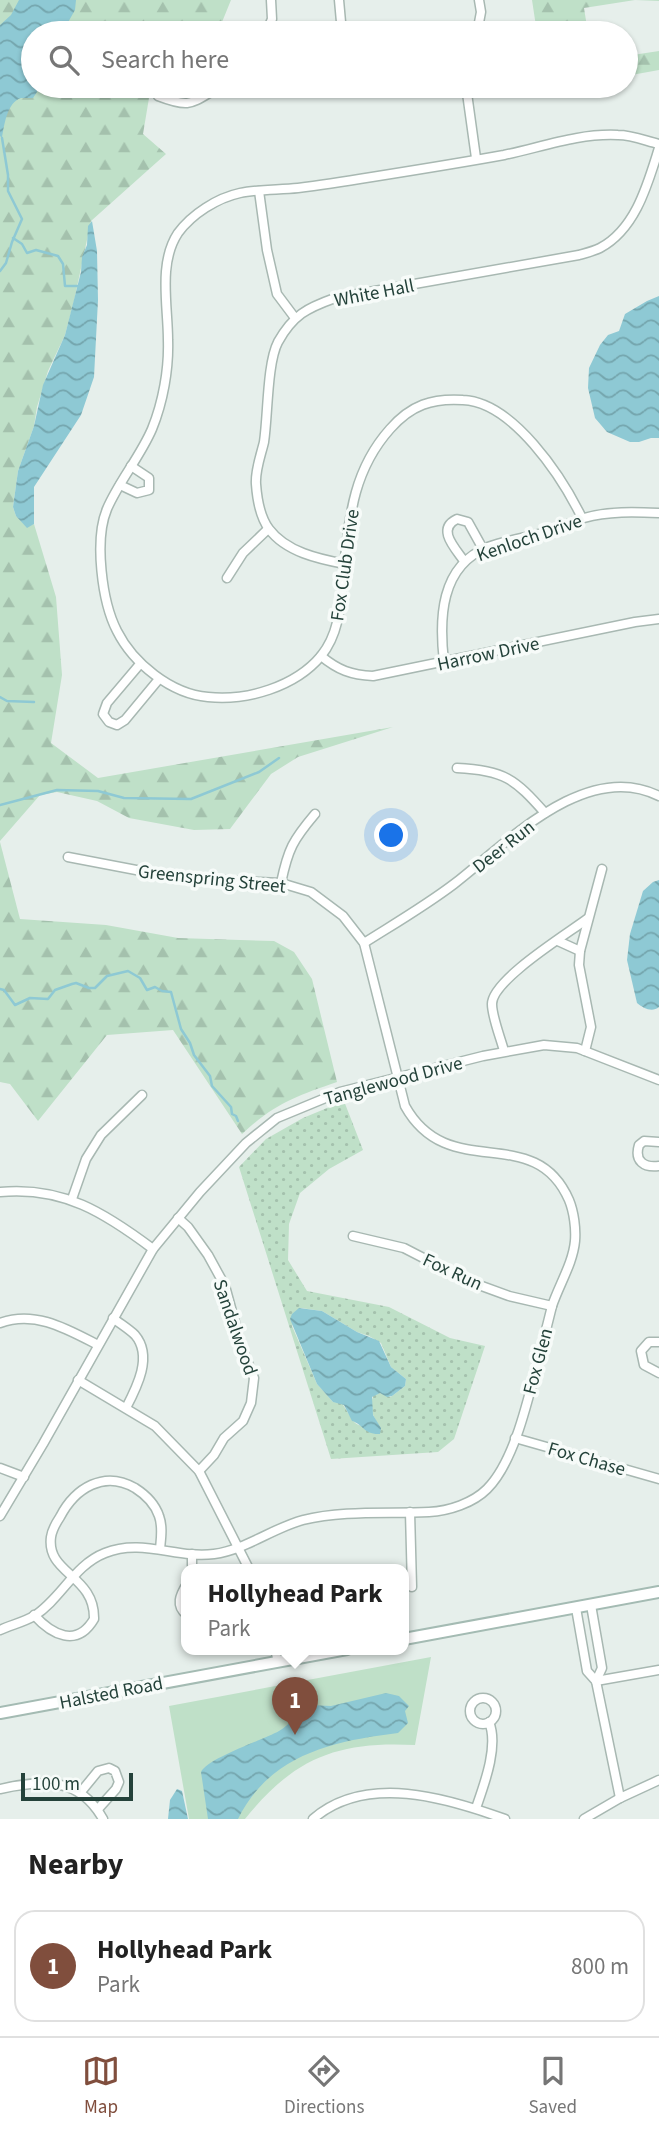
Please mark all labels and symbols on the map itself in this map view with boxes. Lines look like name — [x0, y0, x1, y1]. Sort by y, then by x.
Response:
street label: White Hall — [332, 272, 417, 314]
street label: Fox Club Drive — [324, 507, 367, 623]
street label: Kenloch Drive — [473, 508, 586, 569]
street label: Harrow Drive — [435, 630, 542, 678]
street label: Deer Run — [467, 814, 541, 880]
your location — [374, 818, 408, 852]
street label: Greenspring Street — [137, 858, 288, 901]
street label: Tanglewood Drive — [321, 1050, 466, 1113]
street label: Fox Run — [418, 1247, 487, 1298]
street label: Sandalwood — [206, 1276, 264, 1379]
street label: Fox Glen — [517, 1325, 560, 1398]
street label: Fox Chase — [545, 1436, 629, 1483]
street label: Halsted Road — [57, 1670, 165, 1717]
pin: 1 — [272, 1677, 318, 1735]
scale bar — [21, 1770, 133, 1802]

